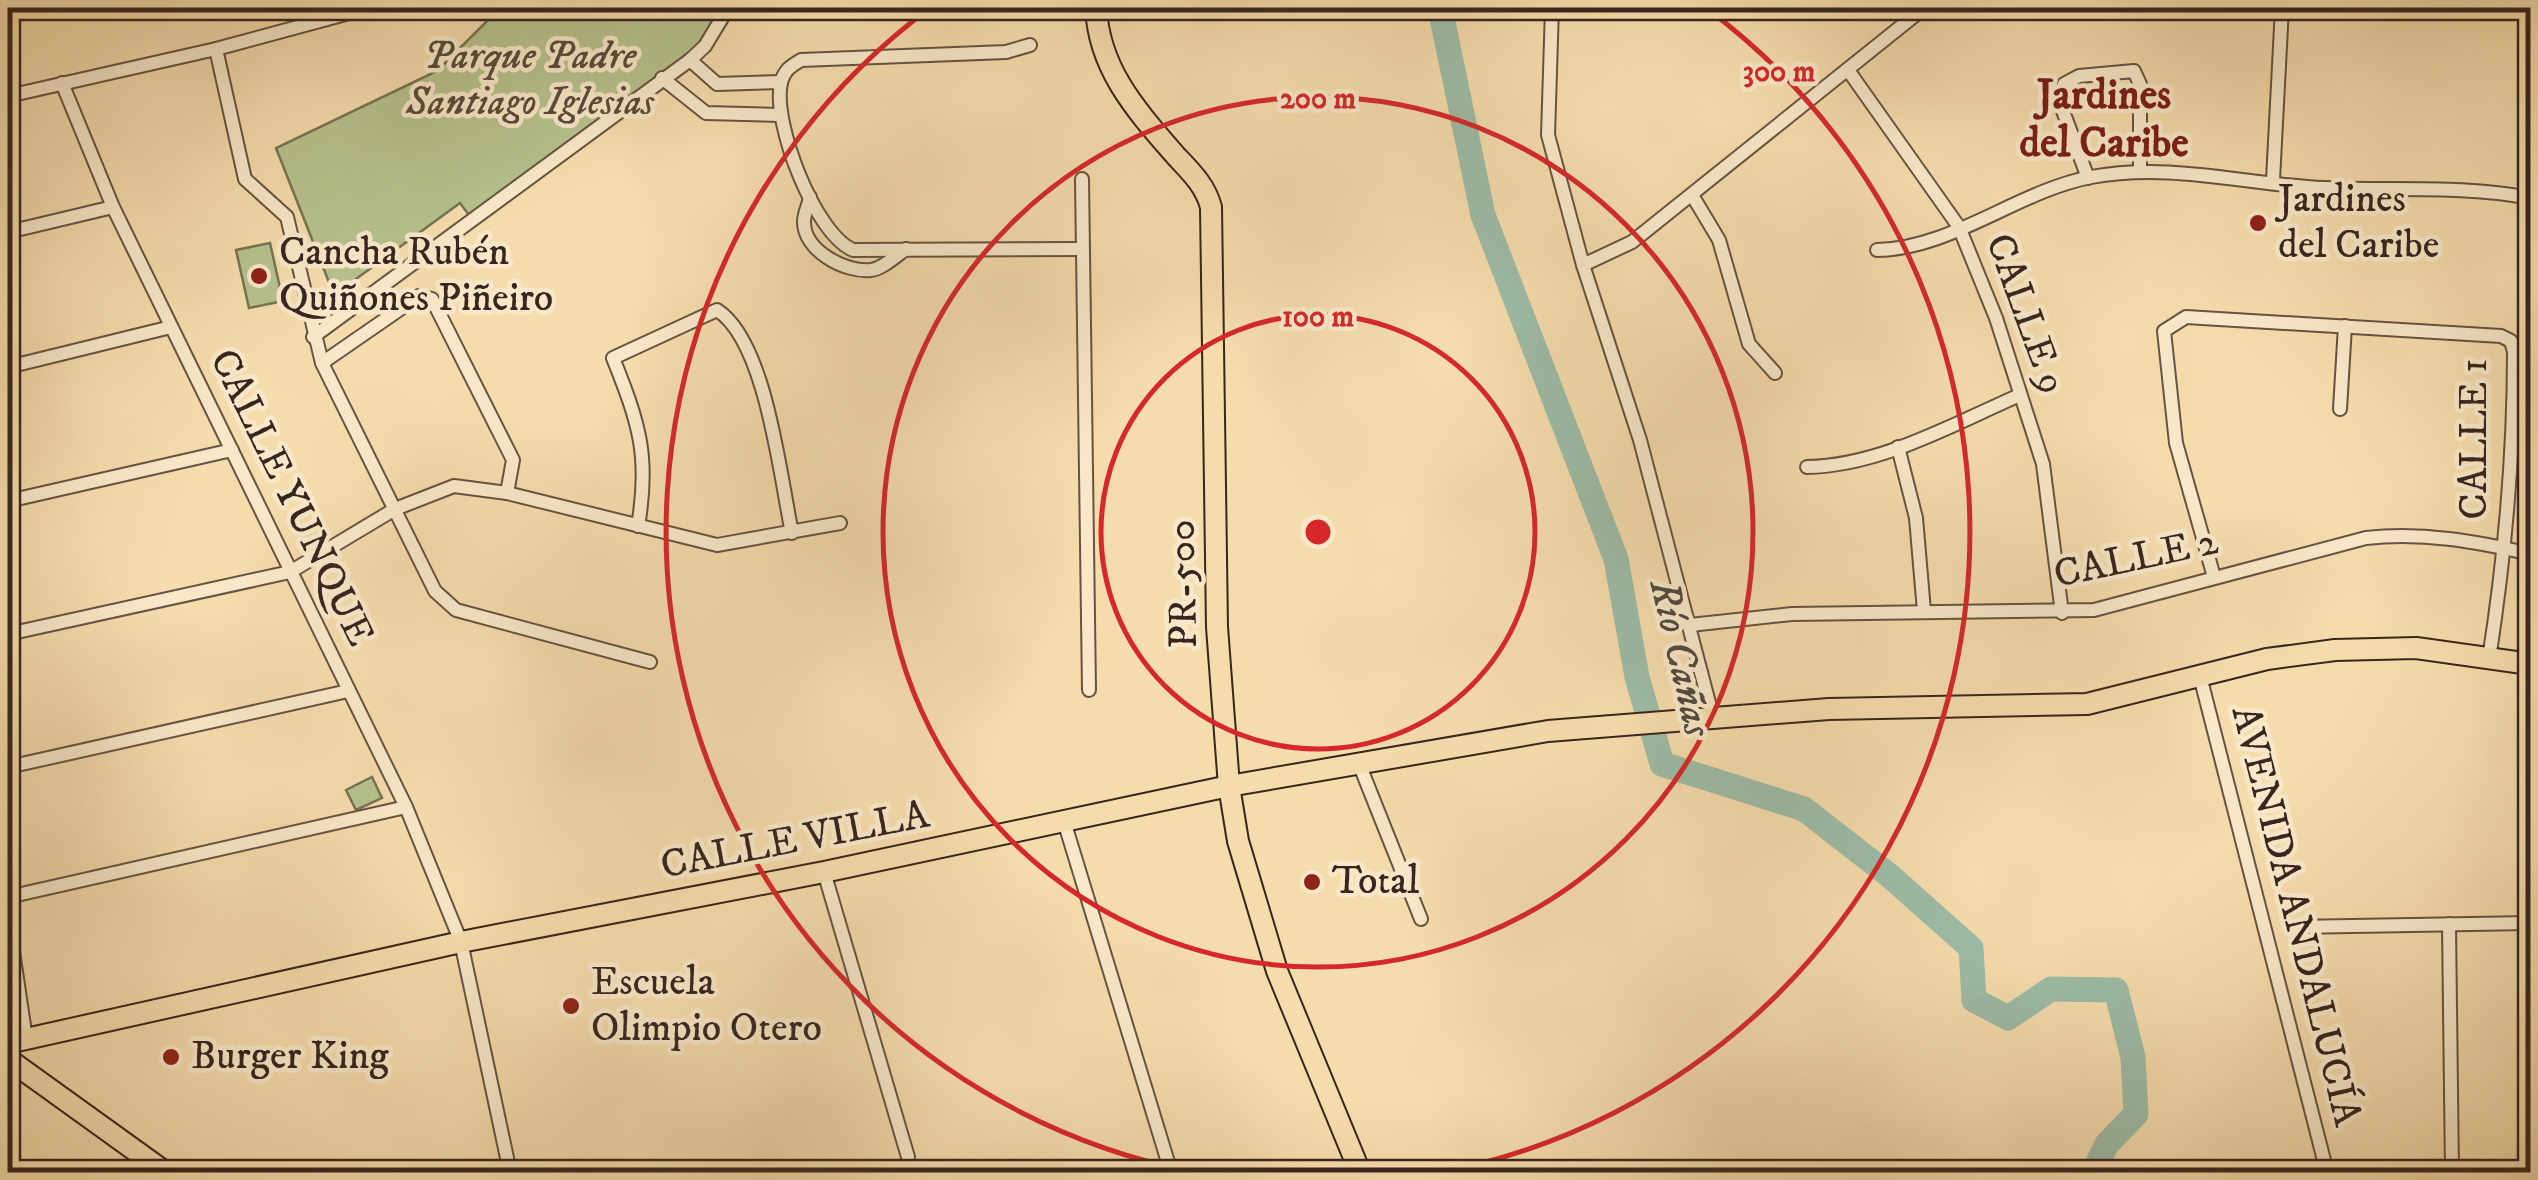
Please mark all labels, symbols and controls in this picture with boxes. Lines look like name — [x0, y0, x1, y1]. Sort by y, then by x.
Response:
park label: Parque Padre Santiago Iglesias — [405, 32, 655, 128]
text: 300 m — [1743, 54, 1816, 91]
district label: Jardines del Caribe — [2019, 70, 2189, 170]
text: 200 m — [1280, 81, 1356, 118]
place label: Jardines del Caribe — [2274, 175, 2439, 271]
marker: Jardines del Caribe — [2247, 212, 2269, 234]
street label: CALLE 9 — [1973, 227, 2077, 401]
place label: Cancha Rubén Quiñones Piñeiro — [279, 228, 553, 324]
marker: Cancha Rubén Quiñones Piñeiro — [248, 265, 270, 287]
text: 100 m — [1282, 299, 1355, 336]
street label: CALLE YUNQUE — [197, 341, 385, 655]
street label: CALLE 1 — [2450, 358, 2500, 520]
centre of rings — [1300, 514, 1336, 550]
street label: CALLE 2 — [2049, 517, 2223, 601]
street label: PR-500 — [1158, 519, 1210, 649]
water label: Río Cañas — [1636, 573, 1724, 743]
street label: AVENIDA ANDALUCÍA — [2219, 700, 2373, 1132]
street label: CALLE VILLA — [657, 790, 934, 892]
place label: Total — [1332, 857, 1419, 907]
marker: Total — [1301, 871, 1323, 893]
place label: Escuela Olimpio Otero — [591, 958, 822, 1054]
marker: Escuela Olimpio Otero — [560, 995, 582, 1017]
place label: Burger King — [191, 1032, 389, 1082]
marker: Burger King — [160, 1046, 182, 1068]

